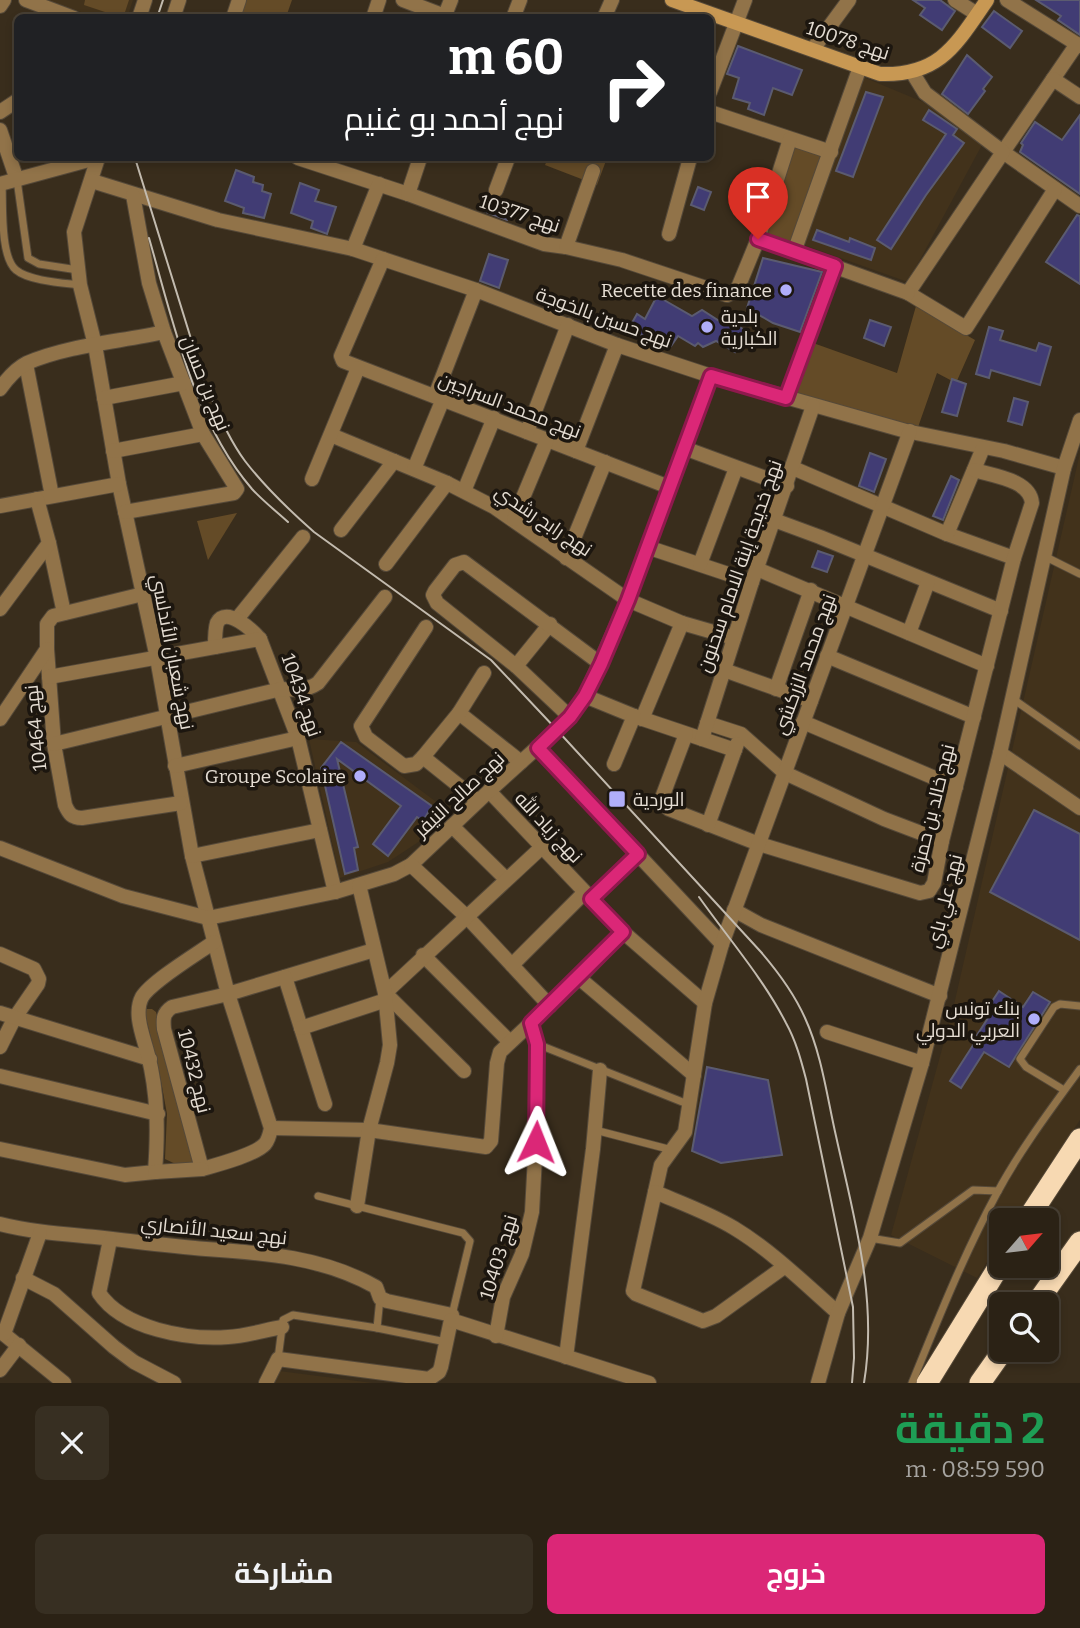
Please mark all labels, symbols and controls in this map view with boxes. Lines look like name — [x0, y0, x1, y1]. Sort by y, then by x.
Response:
street label: نهج 10078 — [803, 16, 892, 67]
text: 60 m — [448, 28, 564, 87]
icon: right — [588, 42, 679, 133]
text: نهج أحمد بو غنيم — [344, 100, 564, 138]
pin — [728, 167, 788, 239]
icon: arrive — [739, 178, 777, 216]
street label: نهج 10377 — [476, 190, 563, 239]
place label: Recette des finance — [601, 279, 772, 302]
street label: نهج حسين بالخوجة — [532, 282, 675, 355]
marker: Recette des finance — [778, 282, 794, 298]
place label: بلدية الكبارية — [721, 305, 778, 350]
marker: بلدية الكبارية — [699, 319, 715, 335]
street label: نهج بن حسان — [174, 332, 235, 435]
street label: نهج محمد السراجين — [435, 368, 584, 445]
street label: نهج خديجة إبنة الامام سحنون — [692, 457, 789, 676]
street label: نهج رابح رشدي — [489, 480, 597, 564]
street label: نهج شعبان الأندلسي — [143, 572, 199, 732]
street label: نهج محمد الزركشي — [768, 591, 843, 739]
street label: نهج 10434 — [275, 651, 326, 740]
street label: نهج 10464 — [20, 683, 53, 772]
street label: نهج خالد بن حمزة — [905, 742, 961, 875]
street label: نهج صالح النيفر — [409, 747, 511, 844]
place label: Groupe Scolaire — [205, 765, 346, 788]
marker: Groupe Scolaire — [352, 768, 368, 784]
street label: نهج زياد الله — [509, 786, 588, 869]
place label: الوردية — [633, 788, 685, 811]
marker: الوردية — [607, 789, 627, 809]
street label: نهج علي باي — [922, 852, 970, 951]
place label: بنك تونس العربي الدولي — [916, 997, 1020, 1045]
marker: بنك تونس العربي الدولي — [1026, 1011, 1042, 1027]
street label: نهج 10432 — [171, 1027, 216, 1116]
position arrow — [499, 1105, 573, 1179]
north arrow — [989, 1208, 1059, 1278]
map controls — [989, 1208, 1059, 1362]
street label: نهج سعيد الأنصاري — [139, 1211, 288, 1253]
street label: نهج 10403 — [475, 1212, 524, 1303]
button: search — [989, 1292, 1059, 1362]
text: 2 دقيقة — [895, 1404, 1045, 1454]
button: close — [35, 1406, 109, 1480]
text: 590 m · 08:59 — [905, 1455, 1045, 1483]
button: مشاركة — [35, 1534, 533, 1614]
button: خروج — [547, 1534, 1045, 1614]

